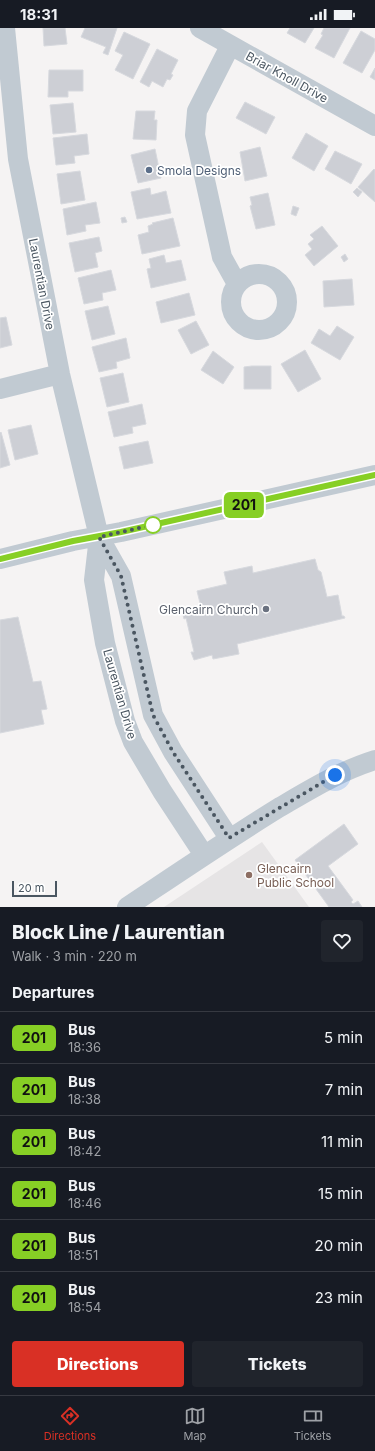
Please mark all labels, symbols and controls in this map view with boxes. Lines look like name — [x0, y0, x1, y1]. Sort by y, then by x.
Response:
text: 18:31 — [20, 5, 57, 24]
street label: Briar Knoll Drive — [243, 48, 331, 106]
place label: Smola Designs — [157, 163, 241, 178]
marker: Smola Designs — [144, 165, 154, 175]
street label: Laurentian Drive — [26, 237, 58, 331]
line badge: 201 — [221, 492, 267, 518]
text: 201 — [232, 496, 256, 513]
unlabelled marker — [144, 516, 162, 534]
place label: Glencairn Church — [159, 602, 258, 617]
marker: Glencairn Church — [261, 604, 271, 614]
street label: Laurentian Drive — [100, 647, 140, 741]
your location — [325, 765, 345, 785]
place label: Glencairn Public School — [257, 861, 334, 890]
marker: Glencairn Public School — [244, 870, 254, 880]
scale bar — [12, 879, 57, 898]
text: 20 m — [18, 881, 44, 895]
button: heart — [321, 920, 363, 962]
text: Block Line / Laurentian — [12, 921, 225, 944]
text: Walk · 3 min · 220 m — [12, 948, 137, 964]
text: Departures — [12, 983, 94, 1002]
text: Bus — [68, 1020, 96, 1039]
text: 5 min — [324, 1028, 363, 1047]
text: 201 — [22, 1029, 46, 1046]
text: 18:36 — [68, 1039, 101, 1055]
text: Bus — [68, 1072, 96, 1091]
text: 7 min — [325, 1080, 363, 1099]
text: 201 — [22, 1081, 46, 1098]
text: 18:38 — [68, 1091, 101, 1107]
text: Bus — [68, 1124, 96, 1143]
text: 11 min — [321, 1132, 363, 1151]
text: 201 — [22, 1133, 46, 1150]
text: 18:42 — [68, 1143, 101, 1159]
text: Bus — [68, 1176, 96, 1195]
text: 15 min — [318, 1184, 363, 1203]
text: 201 — [22, 1185, 46, 1202]
text: 18:46 — [68, 1195, 102, 1211]
text: Bus — [68, 1228, 96, 1247]
text: 20 min — [315, 1236, 363, 1255]
text: 201 — [22, 1237, 46, 1254]
text: 18:51 — [68, 1247, 98, 1263]
text: Bus — [68, 1280, 96, 1299]
text: 23 min — [315, 1288, 363, 1307]
text: 201 — [22, 1289, 46, 1306]
text: 18:54 — [68, 1299, 101, 1315]
button: Directions — [12, 1341, 184, 1387]
button: Tickets — [192, 1341, 363, 1387]
tab: Directions — [44, 1405, 96, 1443]
tab: Map — [183, 1405, 206, 1443]
tab: Tickets — [294, 1405, 331, 1443]

